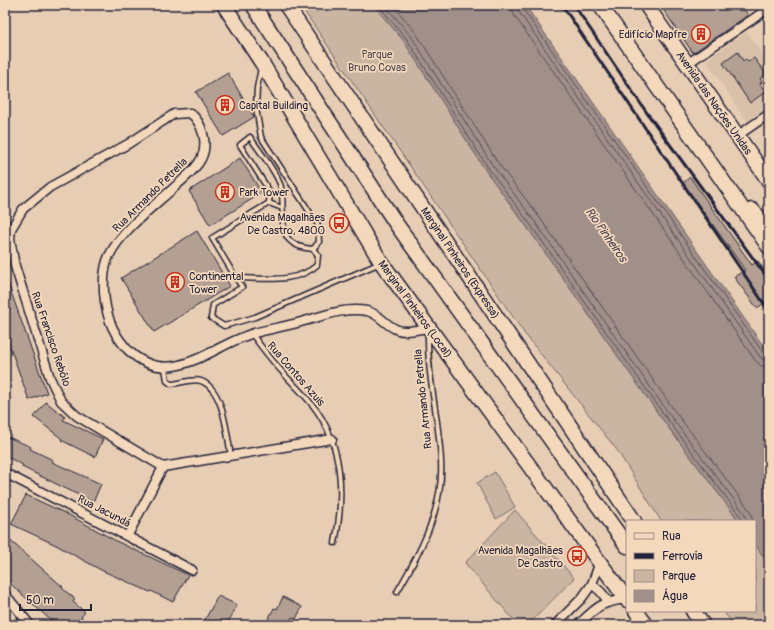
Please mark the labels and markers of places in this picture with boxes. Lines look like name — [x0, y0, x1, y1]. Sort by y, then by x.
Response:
building icon: Edifício Mapfre — [690, 23, 712, 45]
place label: Edifício Mapfre — [619, 28, 688, 41]
building icon: Capital Building — [214, 94, 236, 116]
place label: Capital Building — [239, 99, 308, 112]
building icon: Park Tower — [214, 181, 236, 203]
place label: Park Tower — [239, 186, 289, 199]
place label: Avenida Magalhães De Castro, 4800 — [240, 211, 325, 237]
bus stop icon: Avenida Magalhães De Castro, 4800 — [328, 212, 350, 234]
place label: Continental Tower — [189, 270, 244, 296]
building icon: Continental Tower — [164, 271, 186, 293]
place label: Avenida Magalhães De Castro — [478, 544, 563, 570]
bus stop icon: Avenida Magalhães De Castro — [566, 545, 588, 567]

